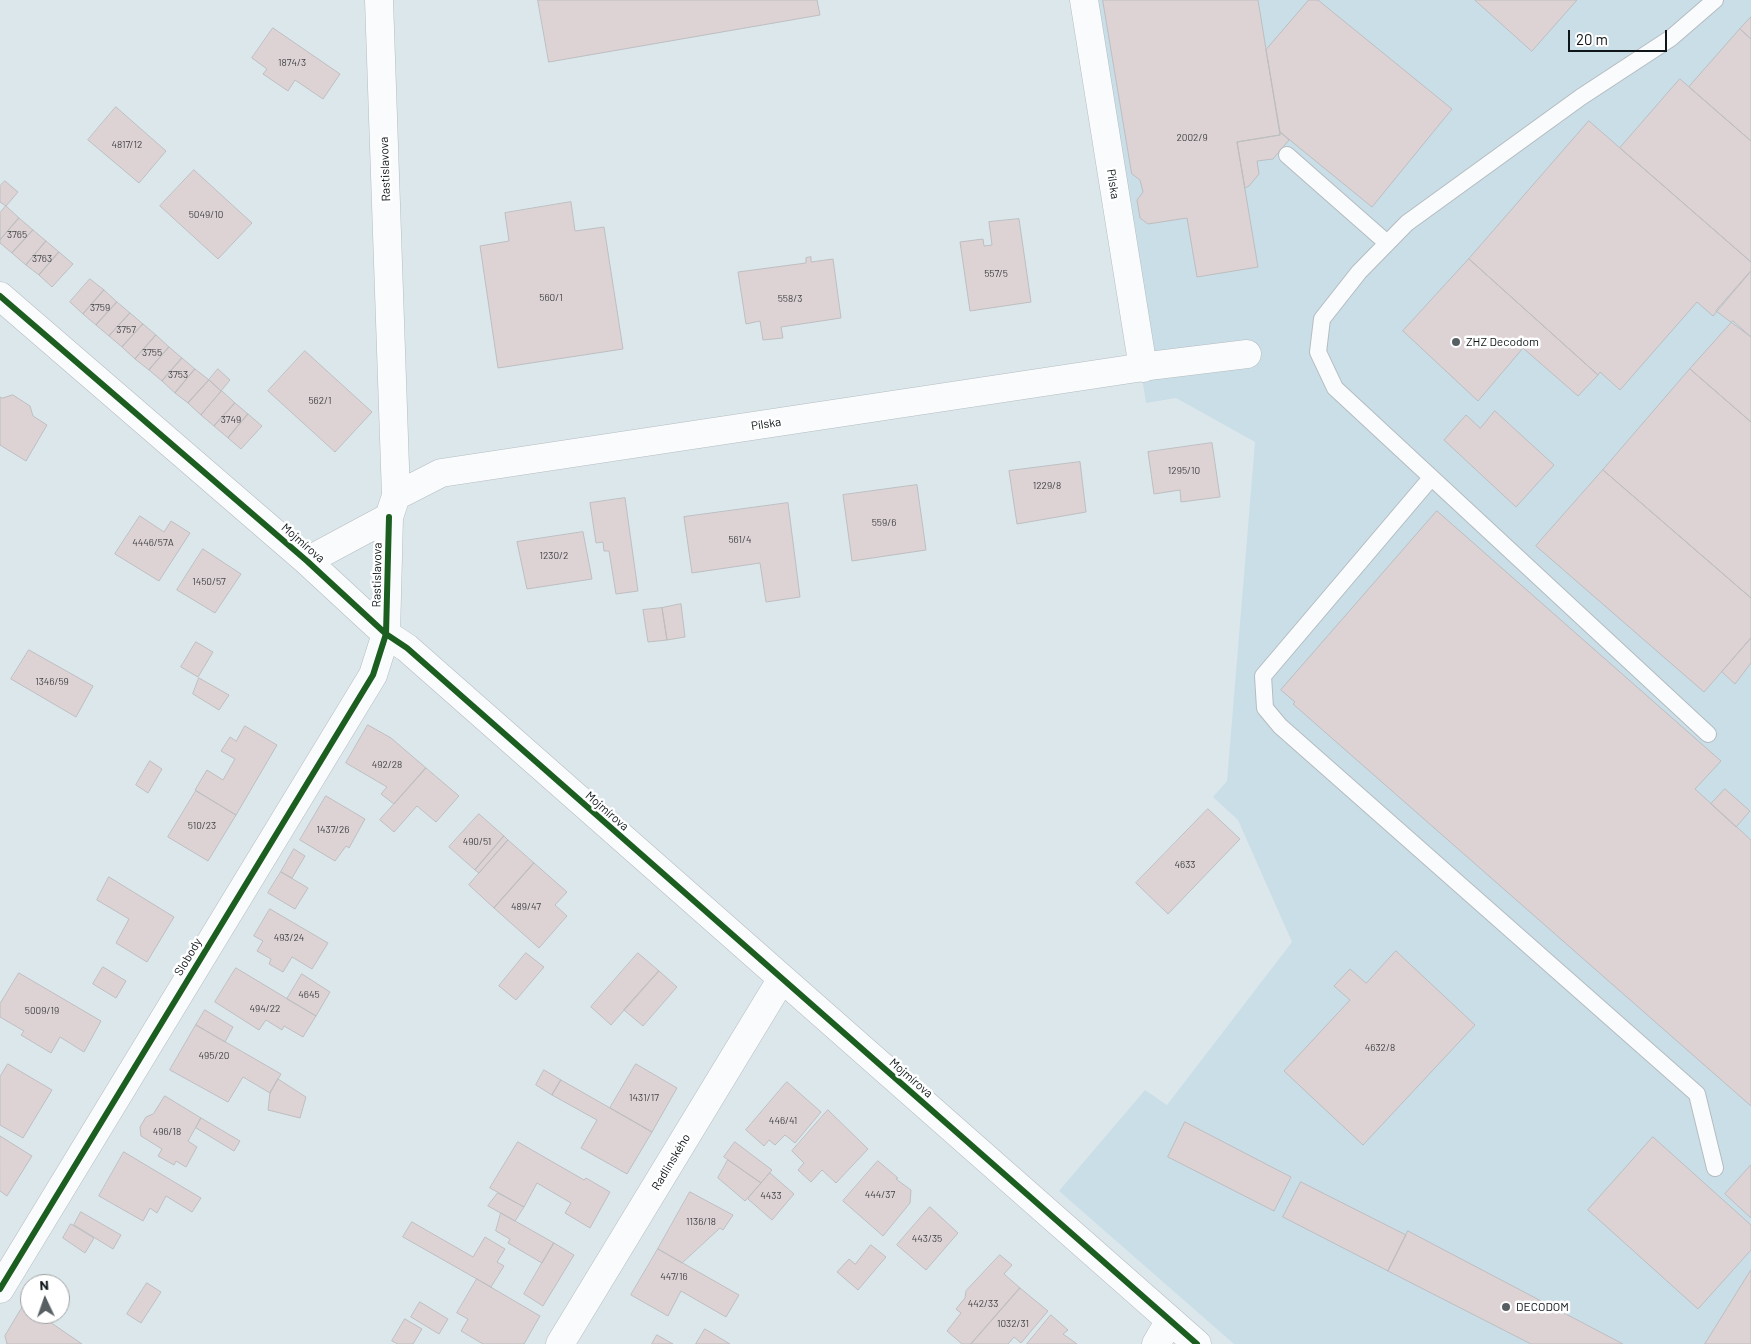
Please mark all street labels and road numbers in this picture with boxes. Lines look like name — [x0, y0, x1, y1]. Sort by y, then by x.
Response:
street label: Rastislavova — [377, 136, 393, 202]
street label: Pílska — [1104, 168, 1122, 200]
street label: Pílska — [750, 415, 782, 433]
street label: Mojmírova — [278, 520, 328, 566]
street label: Rastislavova — [369, 543, 385, 607]
street label: Mojmírova — [582, 788, 632, 834]
street label: Slobody — [171, 936, 205, 978]
street label: Mojmírova — [886, 1055, 936, 1101]
street label: Radlinského — [649, 1131, 693, 1193]

